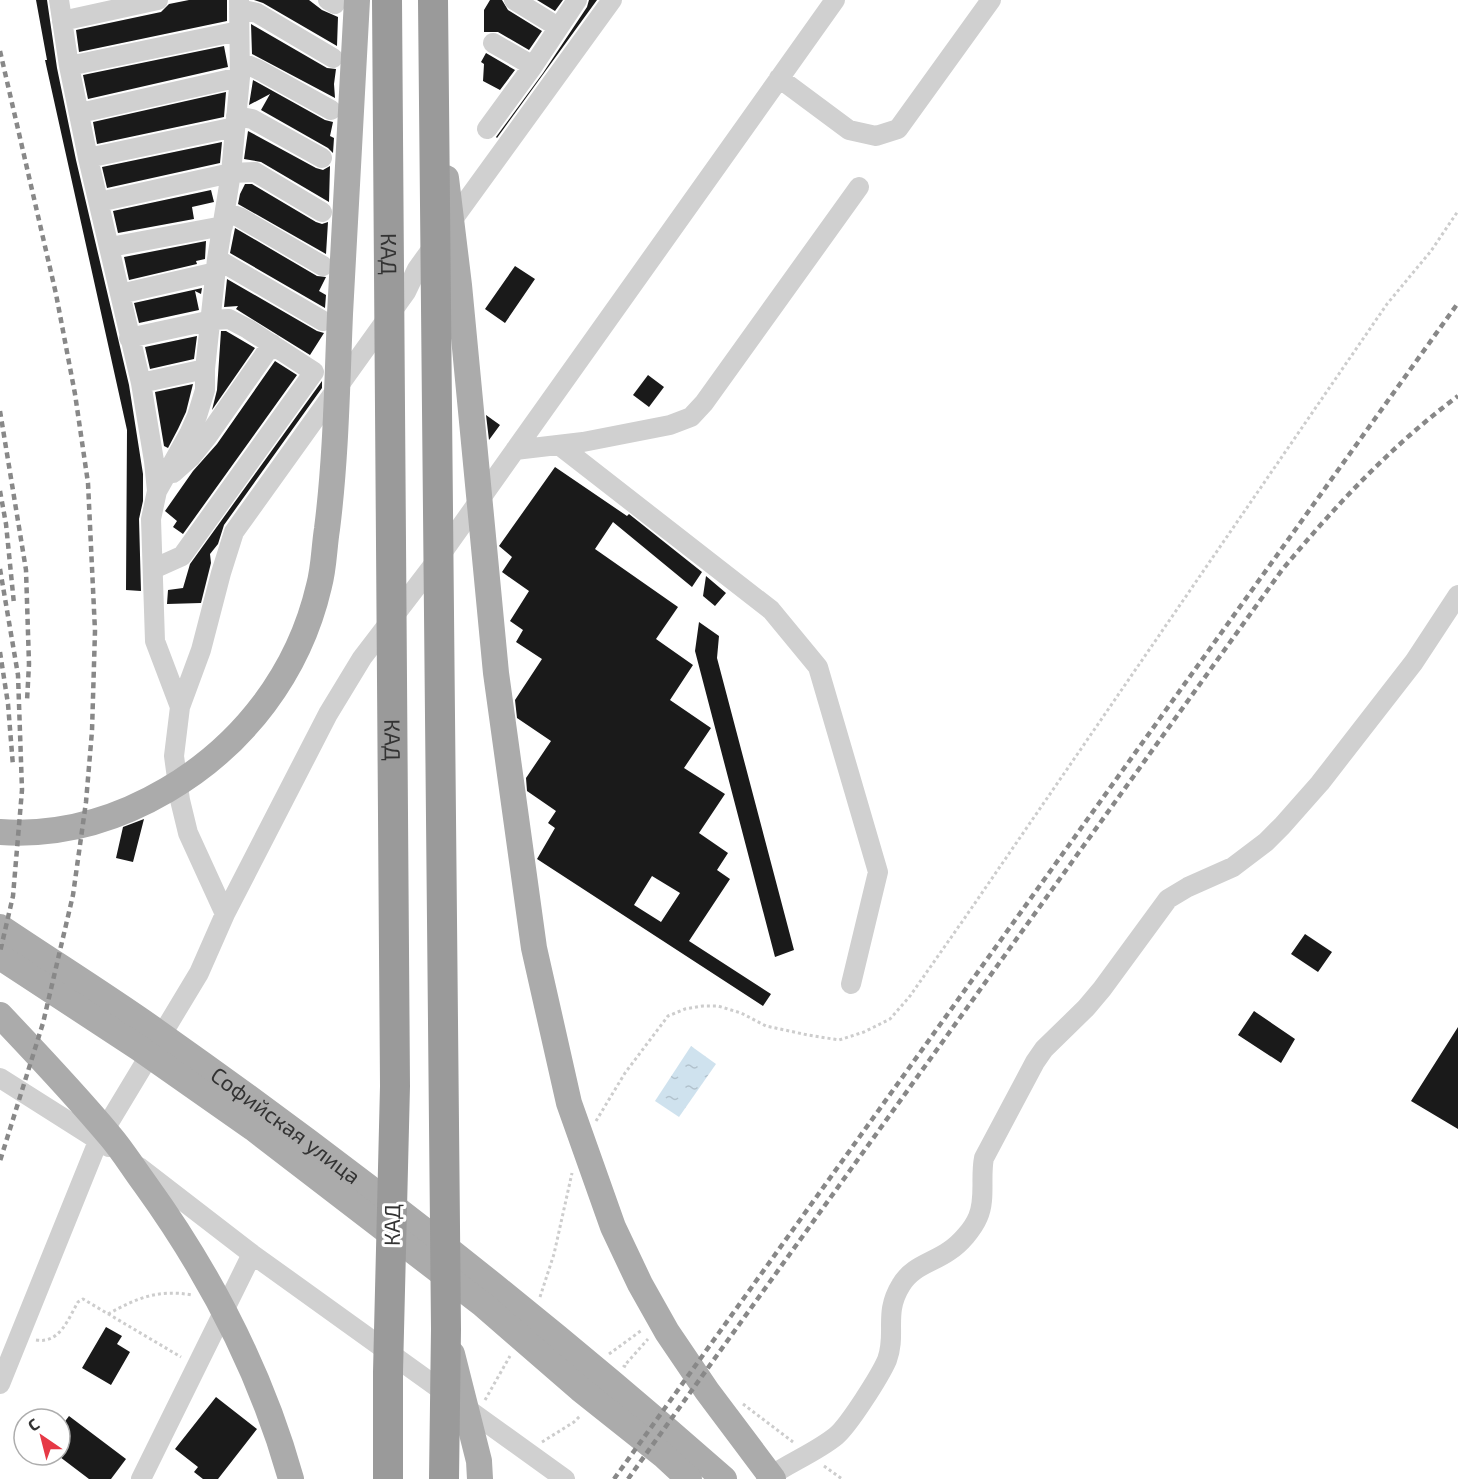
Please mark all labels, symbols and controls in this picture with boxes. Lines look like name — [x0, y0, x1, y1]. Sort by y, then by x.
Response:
street label: КАД — [377, 233, 403, 275]
street label: КАД — [380, 719, 407, 761]
street label: Софийская улица — [206, 1061, 366, 1189]
street label: КАД — [378, 1204, 404, 1246]
north arrow — [12, 1407, 72, 1467]
text: С — [24, 1414, 42, 1435]

